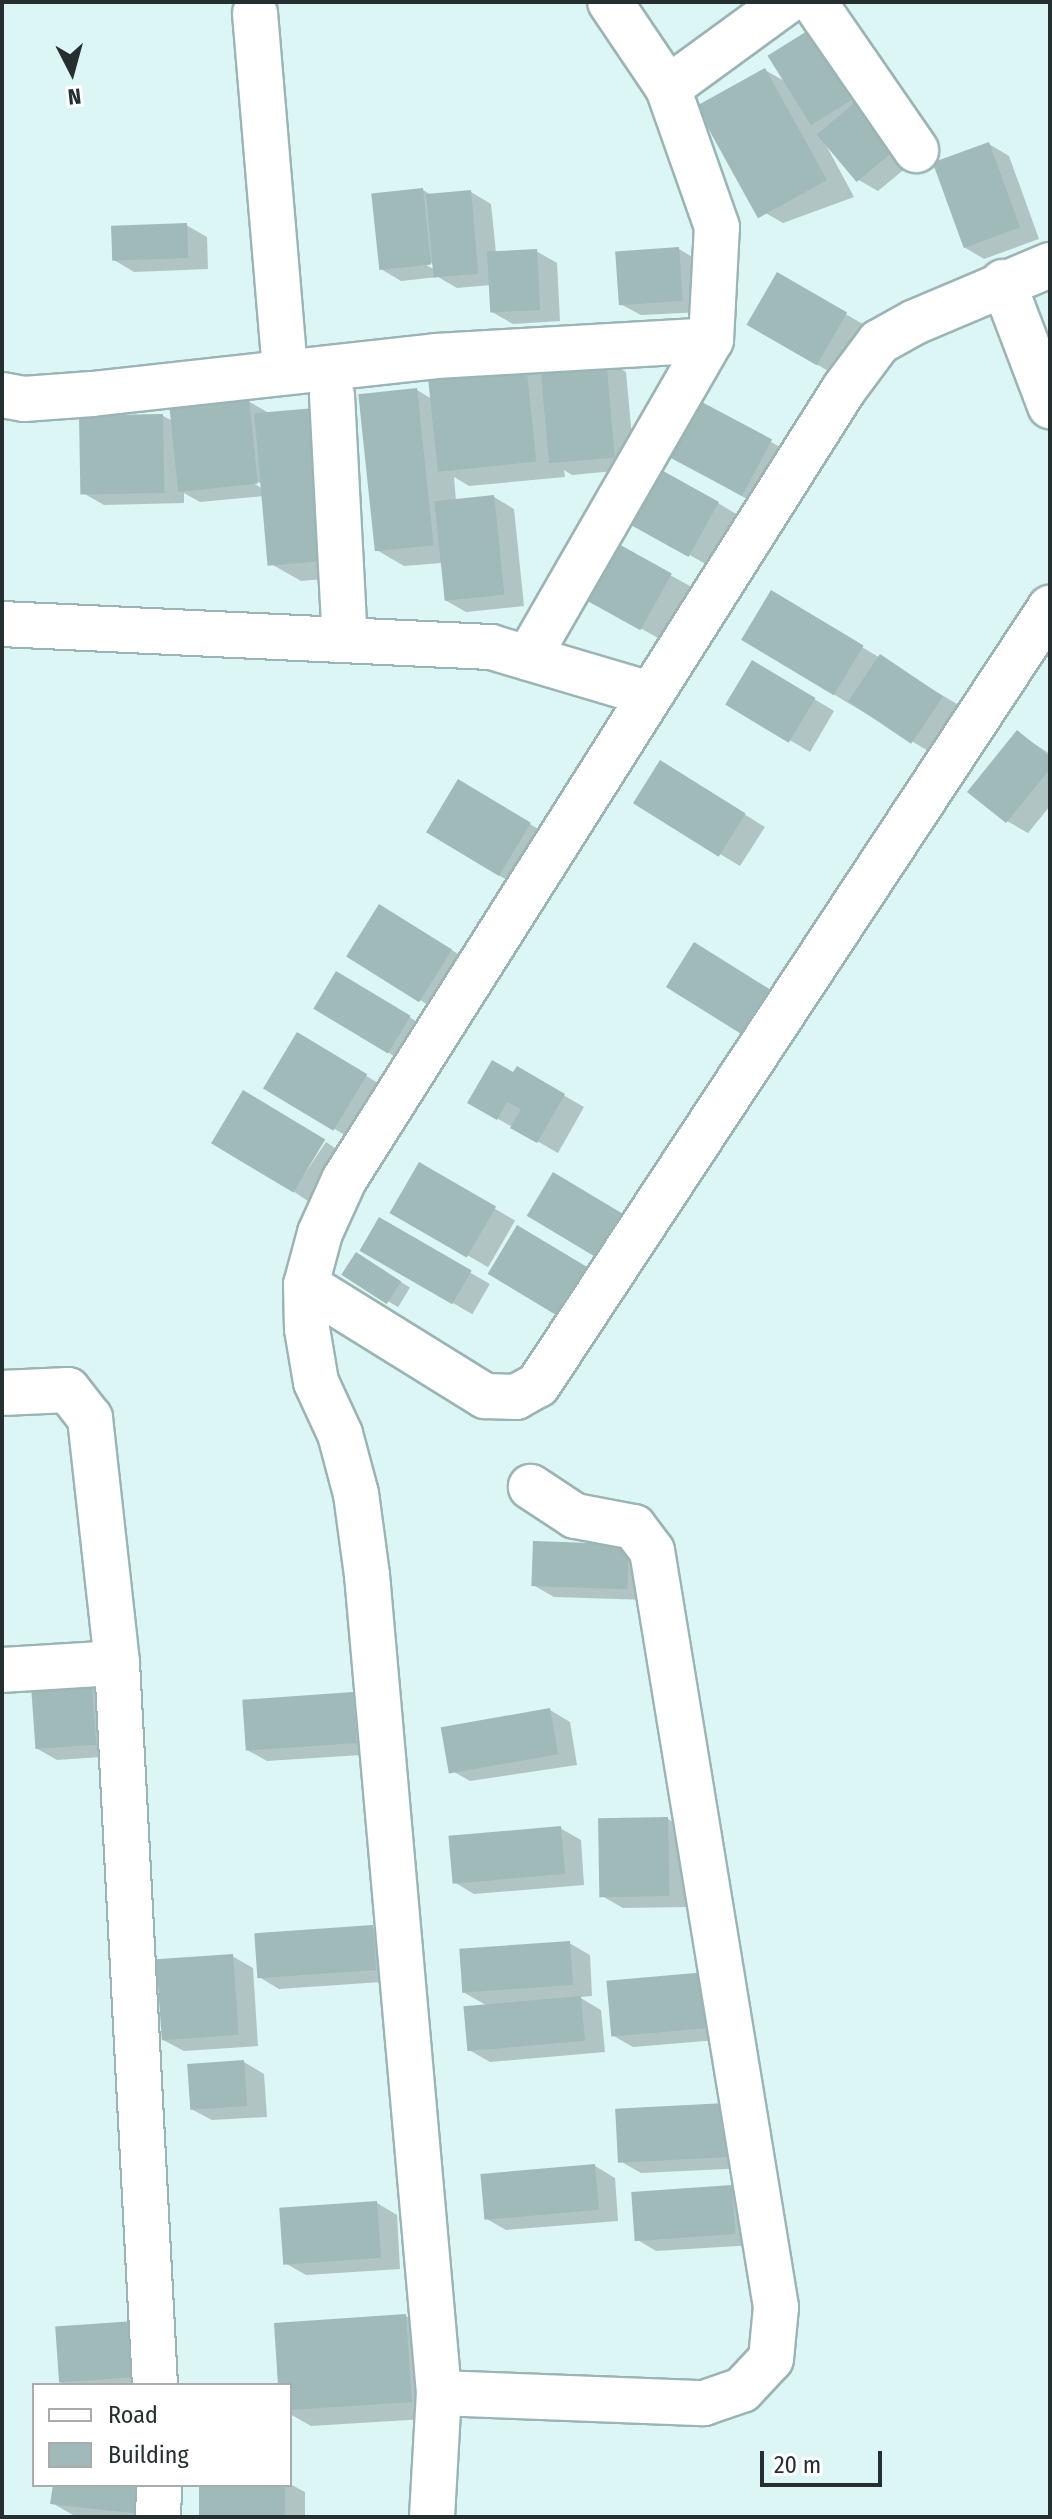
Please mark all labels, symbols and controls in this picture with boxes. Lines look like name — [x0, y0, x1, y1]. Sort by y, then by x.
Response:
north arrow — [32, 32, 112, 112]
text: N — [67, 82, 83, 110]
legend — [32, 2383, 292, 2487]
text: Road — [108, 2401, 158, 2429]
scale bar — [764, 2435, 886, 2485]
text: Building — [108, 2441, 189, 2469]
text: 20 m — [774, 2451, 821, 2479]

